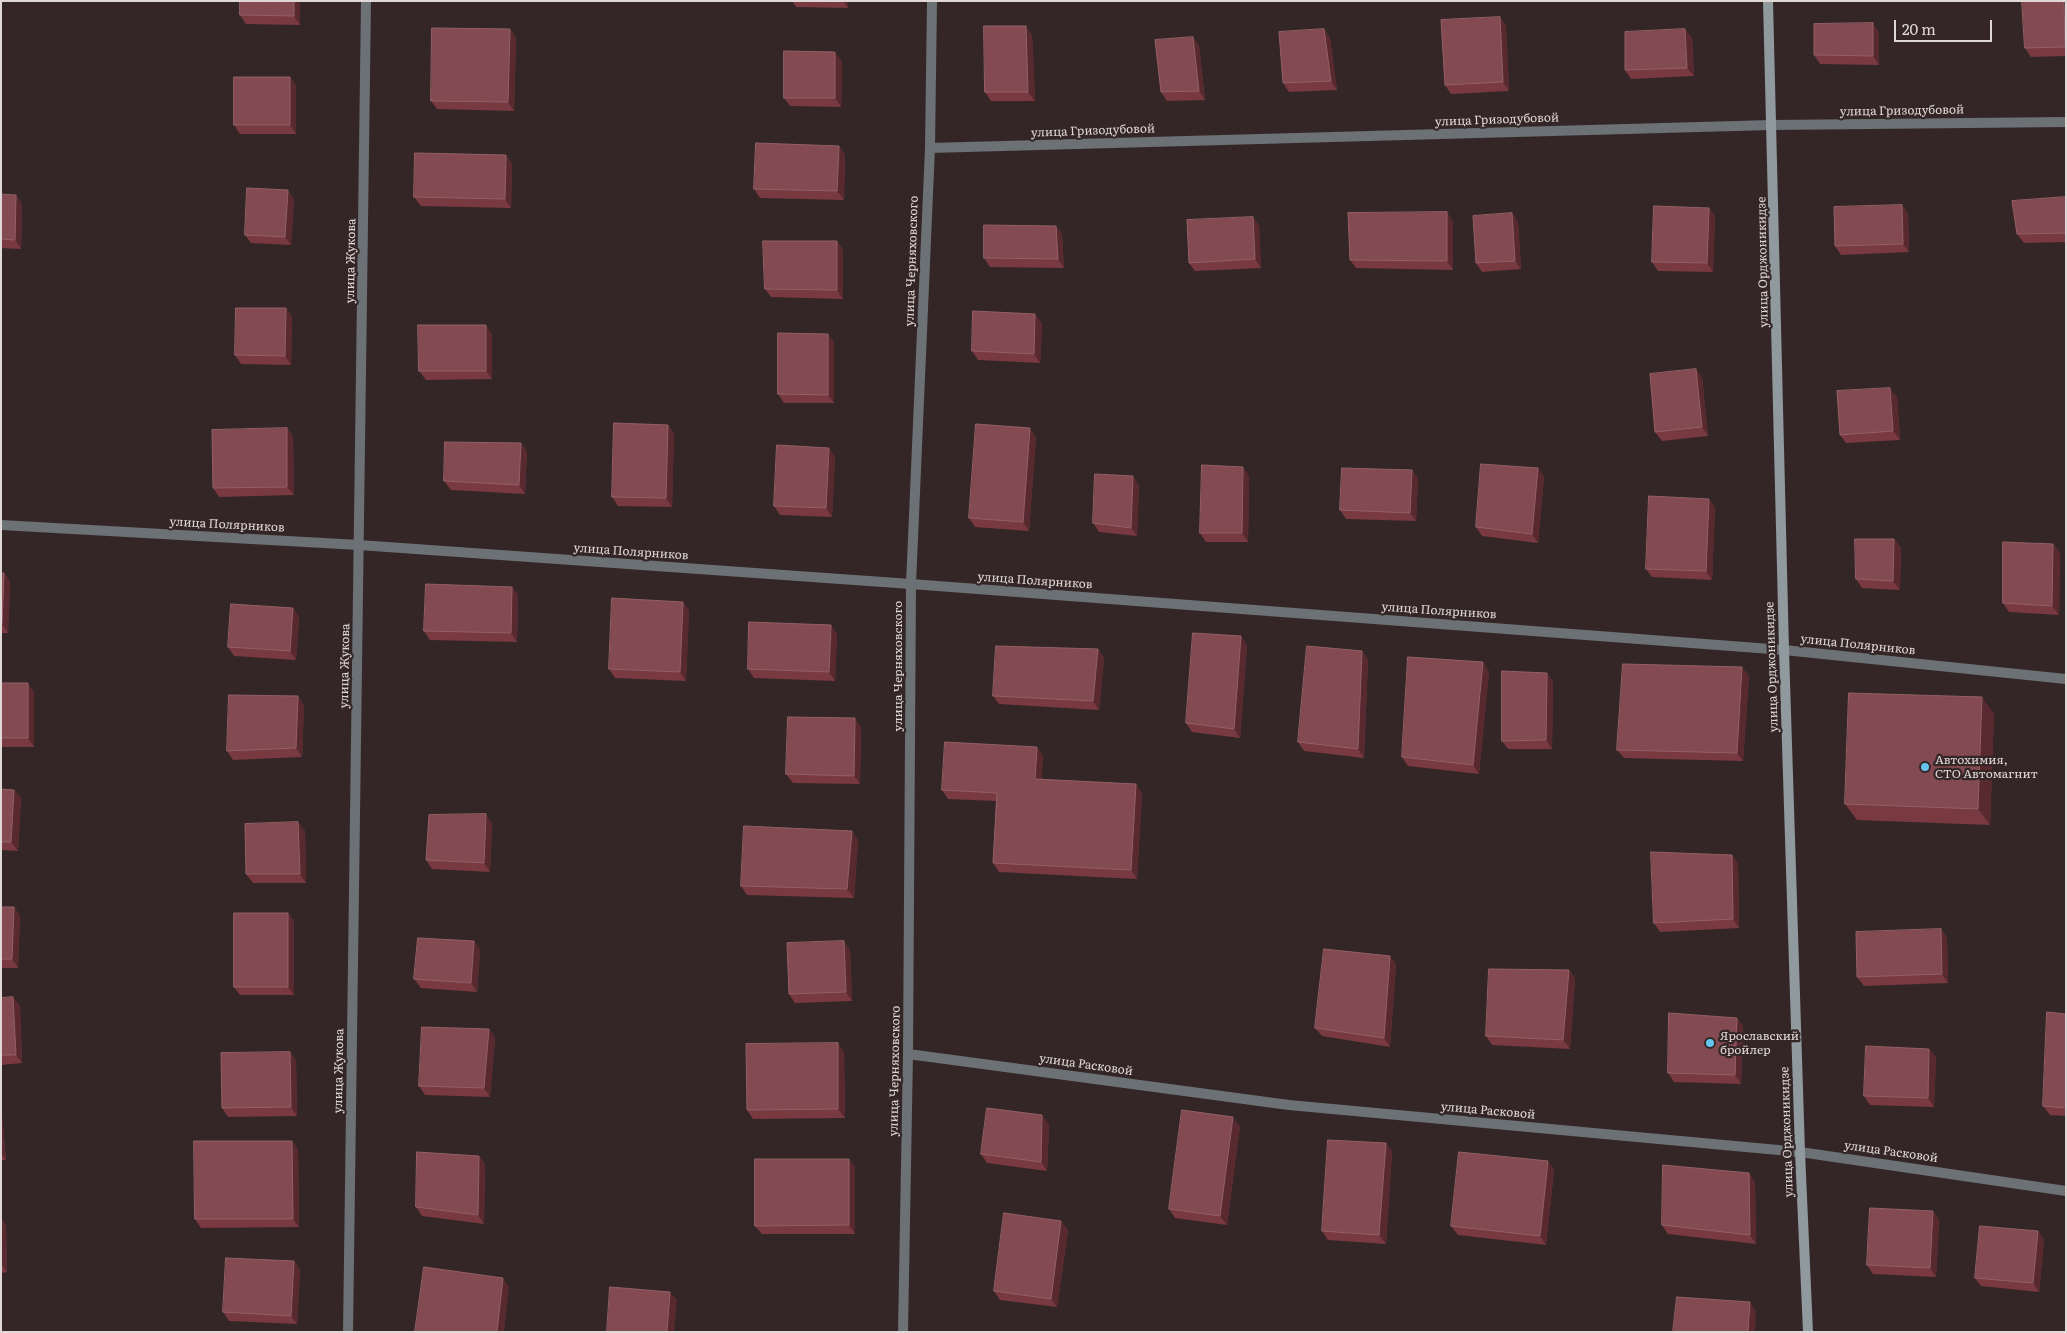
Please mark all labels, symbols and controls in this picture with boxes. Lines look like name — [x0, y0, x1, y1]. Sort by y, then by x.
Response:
scale bar — [1897, 10, 1994, 42]
text: 20 m — [1902, 17, 1936, 40]
street label: улица Гризодубовой — [1840, 103, 1964, 119]
street label: улица Гризодубовой — [1435, 111, 1559, 129]
street label: улица Гризодубовой — [1031, 122, 1155, 140]
street label: улица Черняховского — [903, 195, 921, 327]
street label: улица Орджоникидзе — [1755, 196, 1771, 328]
street label: улица Жукова — [343, 218, 359, 304]
street label: улица Полярников — [169, 515, 285, 535]
street label: улица Полярников — [573, 541, 689, 563]
street label: улица Полярников — [977, 570, 1093, 592]
street label: улица Полярников — [1381, 600, 1497, 622]
street label: улица Черняховского — [891, 601, 905, 731]
street label: улица Орджоникидзе — [1763, 601, 1781, 733]
street label: улица Жукова — [337, 623, 353, 709]
street label: улица Полярников — [1800, 632, 1916, 658]
place label: Автохимия, СТО Автомагнит — [1935, 753, 2038, 781]
marker: Автохимия, СТО Автомагнит — [1919, 761, 1931, 773]
street label: улица Черняховского — [887, 1005, 903, 1137]
street label: улица Жукова — [331, 1028, 347, 1114]
place label: Ярославский бройлер — [1720, 1029, 1799, 1057]
marker: Ярославский бройлер — [1704, 1037, 1716, 1049]
street label: улица Расковой — [1038, 1051, 1134, 1079]
street label: улица Орджоникидзе — [1778, 1066, 1796, 1198]
street label: улица Расковой — [1440, 1100, 1536, 1122]
street label: улица Расковой — [1843, 1138, 1939, 1166]

